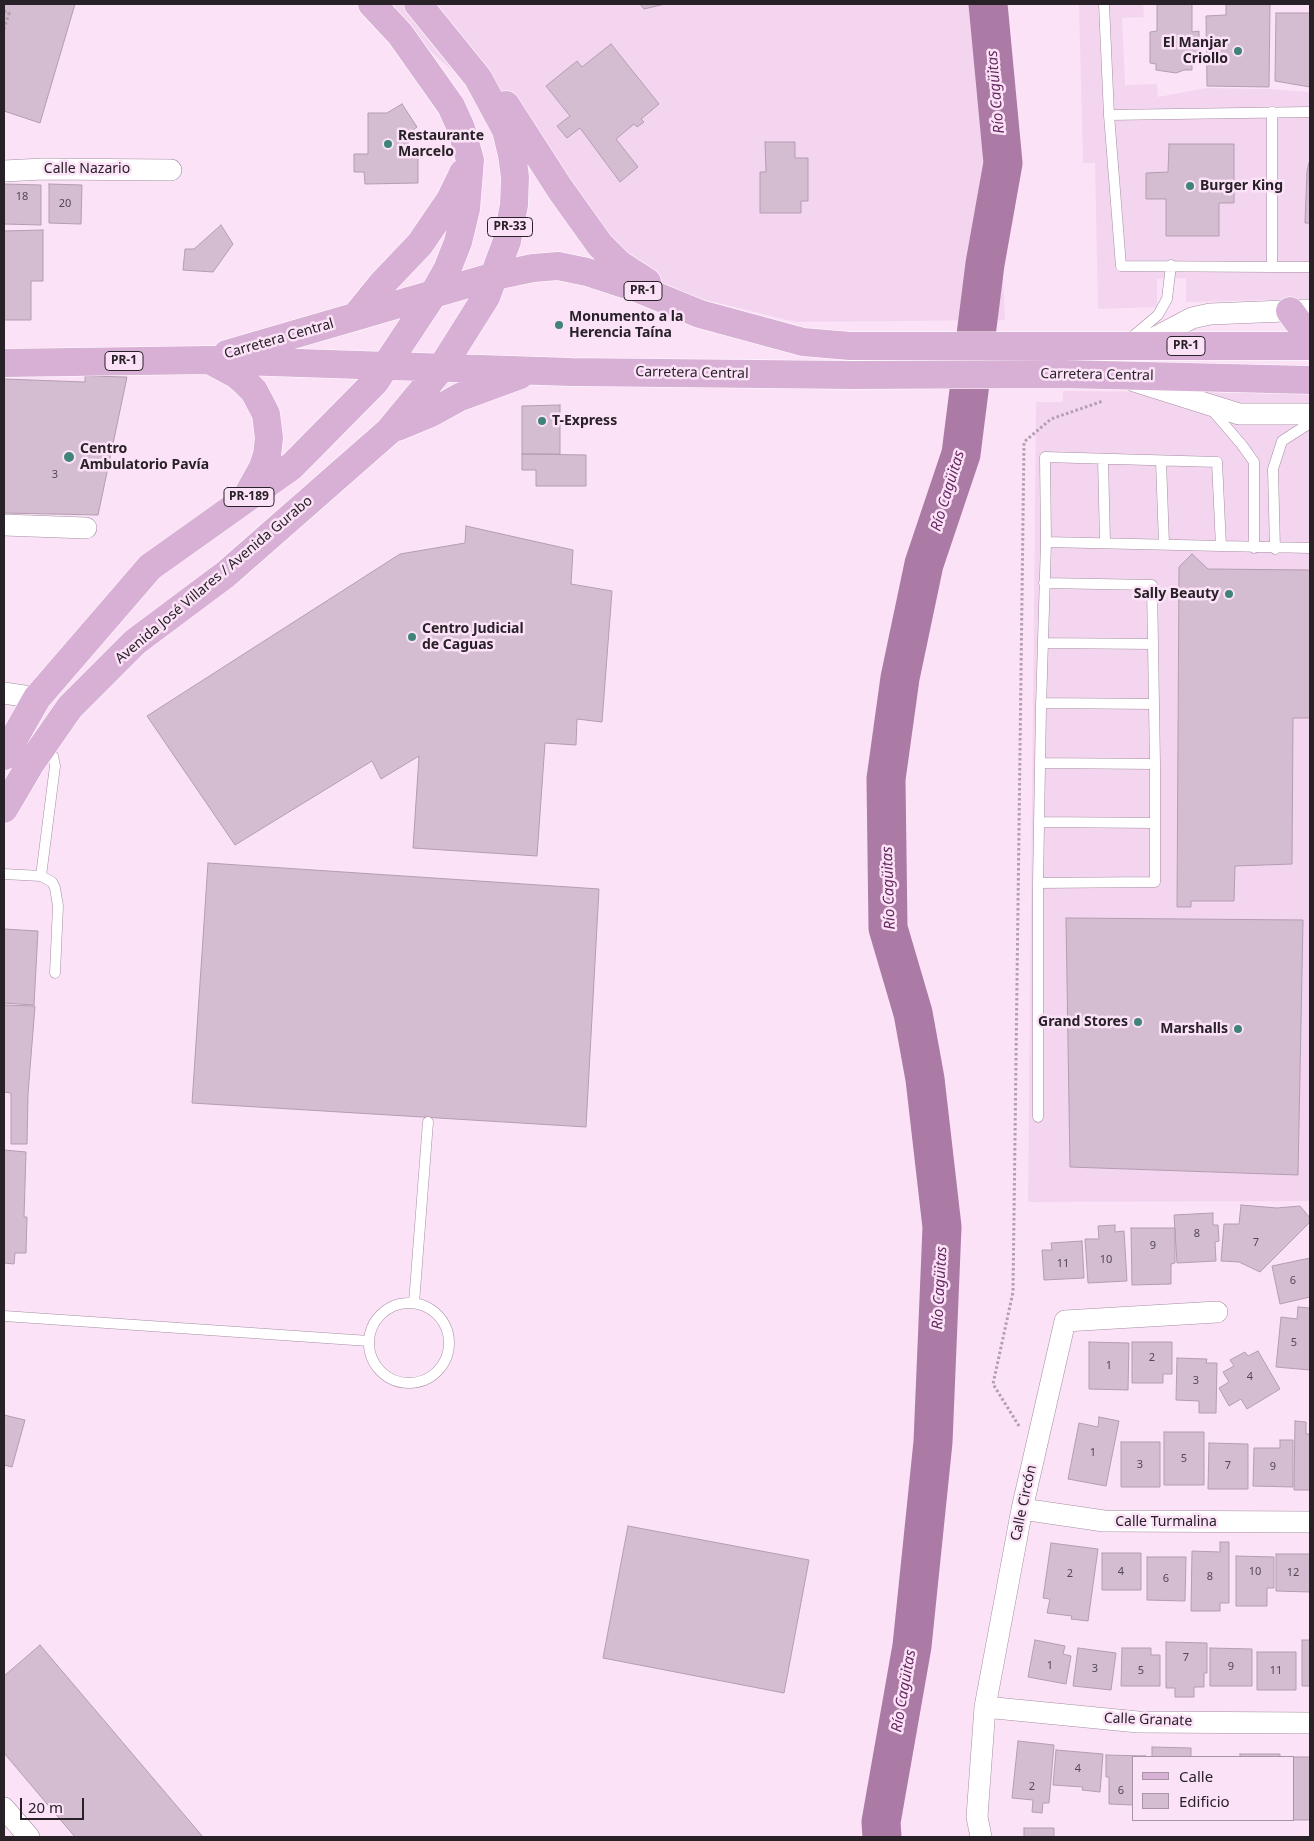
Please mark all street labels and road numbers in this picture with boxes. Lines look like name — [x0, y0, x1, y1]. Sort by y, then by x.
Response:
street label: Calle Nazario — [44, 161, 130, 177]
road number: PR-33 — [488, 218, 532, 236]
road number: PR-1 — [624, 282, 662, 300]
street label: Carretera Central — [222, 315, 336, 363]
road number: PR-1 — [1167, 336, 1205, 356]
road number: PR-1 — [105, 352, 143, 371]
street label: Carretera Central — [635, 364, 749, 382]
street label: Carretera Central — [1040, 366, 1154, 384]
road number: PR-189 — [224, 488, 274, 507]
street label: Avenida José Villares / Avenida Gurabo — [112, 493, 316, 667]
street label: Calle Circón — [1008, 1463, 1040, 1543]
street label: Calle Turmalina — [1115, 1514, 1217, 1530]
street label: Calle Granate — [1104, 1710, 1192, 1730]

